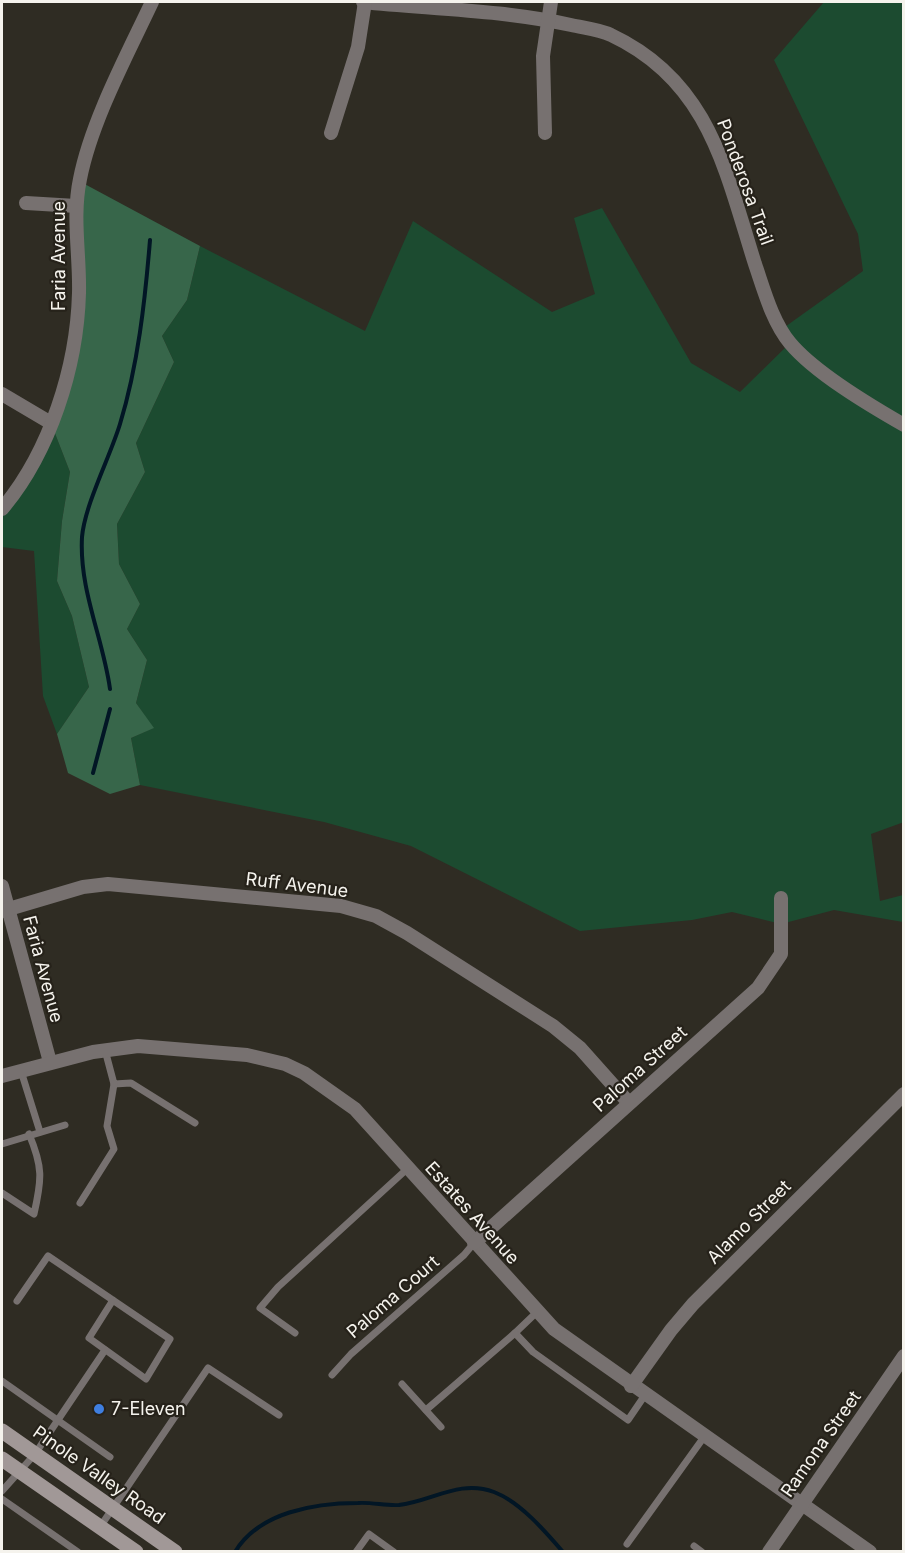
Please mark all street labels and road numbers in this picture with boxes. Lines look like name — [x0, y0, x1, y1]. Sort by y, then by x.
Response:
street label: Ponderosa Trail — [713, 116, 778, 248]
street label: Faria Avenue — [48, 201, 69, 311]
street label: Ruff Avenue — [245, 868, 350, 901]
street label: Faria Avenue — [19, 913, 68, 1025]
street label: Paloma Street — [589, 1021, 691, 1116]
street label: Estates Avenue — [421, 1157, 524, 1268]
street label: Alamo Street — [703, 1176, 795, 1268]
street label: Paloma Court — [342, 1251, 443, 1342]
street label: Ramona Street — [776, 1387, 865, 1501]
street label: Pinole Valley Road — [29, 1421, 169, 1528]

